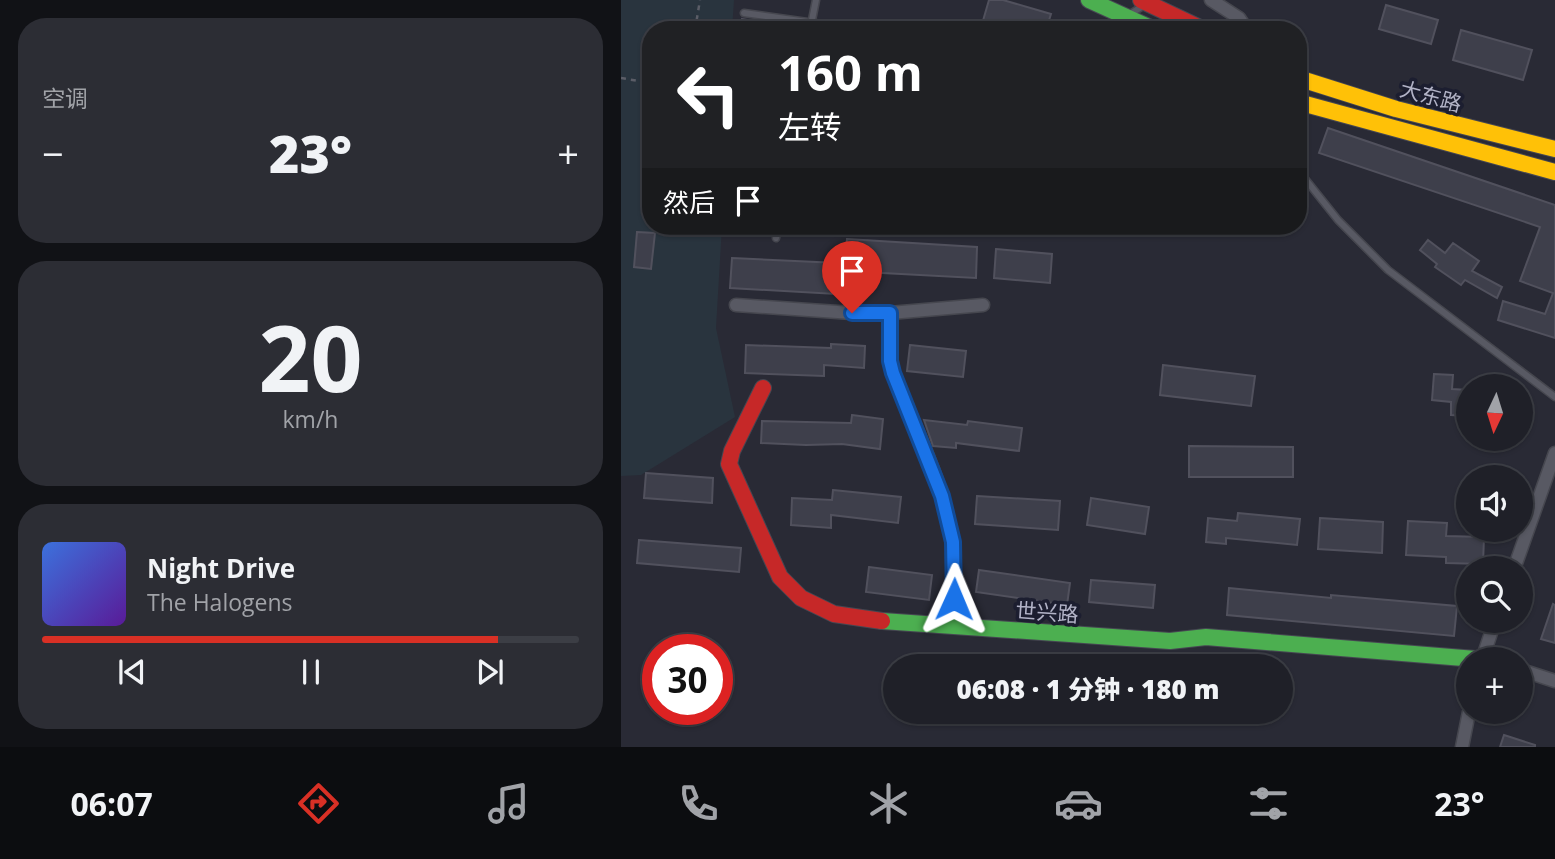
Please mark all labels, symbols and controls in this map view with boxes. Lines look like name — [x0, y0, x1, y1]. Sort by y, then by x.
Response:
text: 160 m — [778, 39, 923, 105]
icon: left — [663, 49, 754, 140]
street label: 大东路 — [1397, 74, 1465, 118]
text: 空调 — [42, 82, 88, 114]
text: 左转 — [778, 105, 842, 148]
text: 23° — [269, 117, 352, 188]
text: − — [42, 127, 64, 179]
text: + — [557, 127, 579, 179]
icon: arrive — [729, 182, 767, 220]
text: 然后 — [663, 184, 715, 220]
pin — [822, 241, 882, 313]
icon: arrive — [833, 252, 871, 290]
text: 20 — [258, 295, 363, 419]
north arrow — [1456, 374, 1533, 452]
map controls — [1456, 374, 1533, 724]
text: km/h — [283, 403, 338, 435]
button: sound — [1456, 465, 1533, 542]
text: Night Drive — [147, 550, 295, 586]
button: search — [1456, 556, 1533, 633]
position arrow — [917, 562, 991, 636]
text: The Halogens — [147, 586, 293, 618]
street label: 世兴路 — [1015, 596, 1079, 628]
speed limit sign: 30 — [642, 634, 733, 725]
button: + — [1456, 647, 1533, 724]
icon: previous — [113, 653, 151, 691]
icon: pause — [292, 653, 330, 691]
icon: next — [471, 653, 509, 691]
text: 06:08 · 1 分钟 · 180 m — [957, 671, 1219, 707]
icon: directions — [294, 779, 343, 828]
icon: music — [484, 779, 533, 828]
icon: phone — [674, 779, 723, 828]
icon: climate — [864, 779, 913, 828]
icon: car — [1054, 779, 1103, 828]
icon: filters — [1244, 779, 1293, 828]
text: 06:07 — [71, 782, 153, 825]
text: 23° — [1434, 782, 1484, 825]

